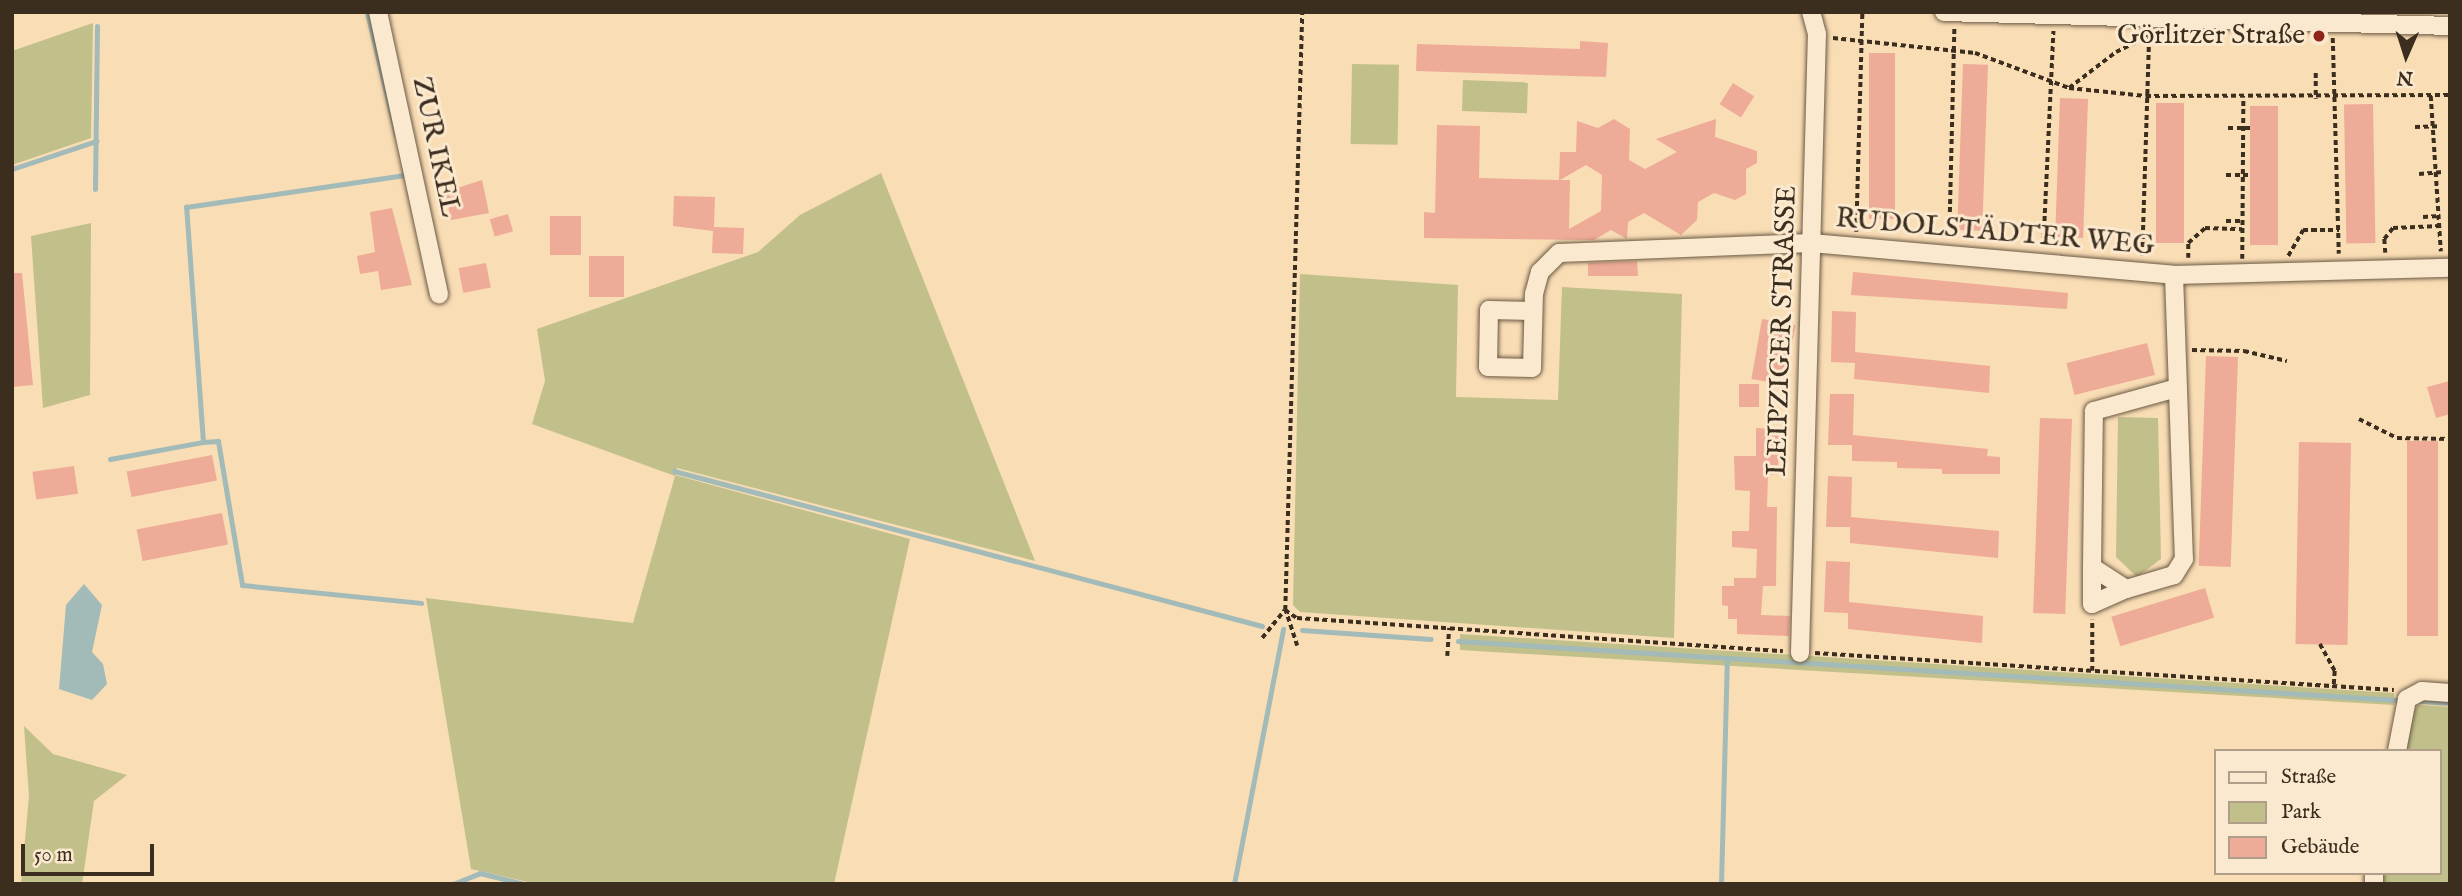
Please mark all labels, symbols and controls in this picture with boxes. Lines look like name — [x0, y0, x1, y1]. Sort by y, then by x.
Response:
place label: Görlitzer Straße — [2117, 19, 2305, 53]
north arrow — [2371, 21, 2441, 91]
marker: Görlitzer Straße — [2311, 28, 2327, 44]
text: N — [2396, 65, 2414, 89]
street label: ZUR IKEL — [404, 74, 466, 220]
street label: LEIPZIGER STRASSE — [1761, 185, 1805, 477]
street label: RUDOLSTÄDTER WEG — [1834, 202, 2156, 264]
legend — [2214, 749, 2441, 875]
text: Straße — [2281, 764, 2336, 791]
text: Park — [2281, 799, 2321, 826]
scale bar — [24, 830, 158, 874]
text: Gebäude — [2281, 834, 2359, 861]
text: 50 m — [34, 842, 73, 869]

